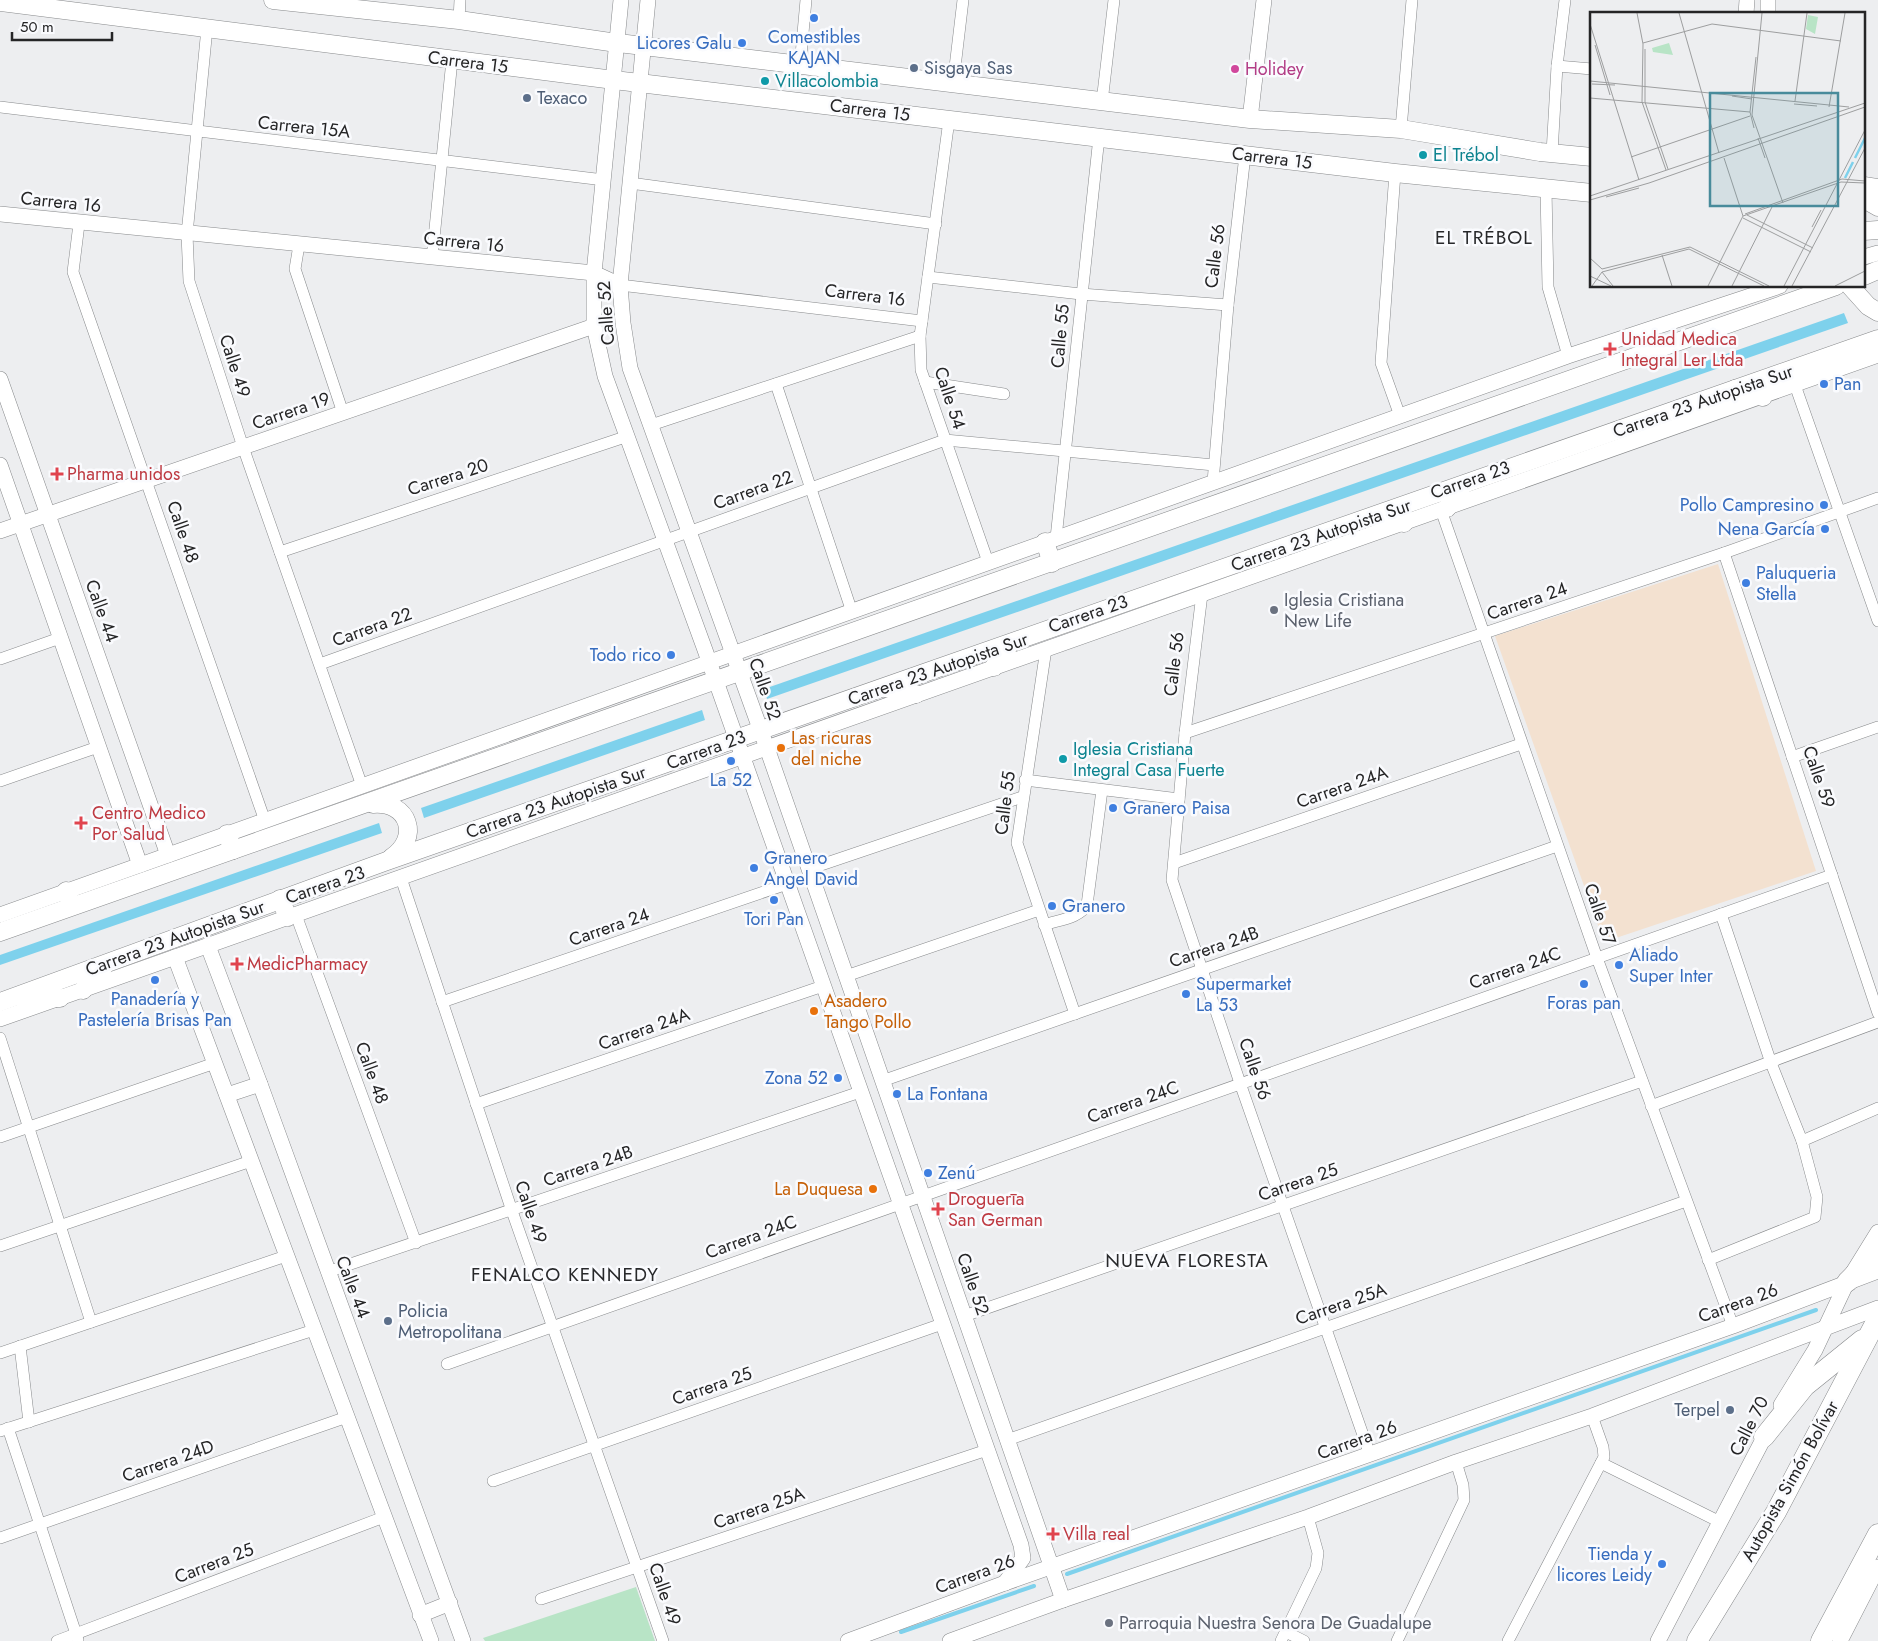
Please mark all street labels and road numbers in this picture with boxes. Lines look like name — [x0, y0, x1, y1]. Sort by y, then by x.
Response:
street label: Carrera 15 — [426, 44, 510, 80]
street label: Carrera 15 — [828, 92, 912, 128]
street label: Carrera 15A — [257, 109, 352, 145]
street label: Carrera 15 — [1230, 140, 1314, 176]
street label: Carrera 16 — [19, 185, 103, 219]
street label: Calle 56 — [1198, 222, 1232, 290]
street label: Carrera 16 — [422, 225, 506, 259]
street label: Carrera 16 — [823, 277, 907, 313]
street label: Calle 52 — [591, 280, 621, 346]
street label: Calle 55 — [1044, 303, 1076, 369]
street label: Calle 49 — [213, 331, 257, 401]
street label: Carrera 23 Autopista Sur — [1609, 358, 1797, 444]
street label: Calle 54 — [928, 363, 972, 433]
street label: Carrera 19 — [248, 386, 334, 436]
street label: Carrera 20 — [404, 452, 492, 502]
street label: Carrera 23 — [1427, 454, 1513, 506]
street label: Carrera 22 — [710, 464, 796, 516]
street label: Carrera 23 Autopista Sur — [1227, 492, 1415, 578]
street label: Calle 48 — [160, 497, 206, 567]
street label: Carrera 24 — [1483, 575, 1571, 627]
street label: Calle 44 — [79, 576, 125, 646]
street label: Carrera 23 — [1045, 588, 1131, 640]
street label: Carrera 22 — [329, 601, 415, 653]
street label: Carrera 23 Autopista Sur — [844, 626, 1032, 712]
street label: Calle 56 — [1157, 630, 1191, 698]
street label: Calle 52 — [742, 654, 788, 724]
street label: Carrera 23 — [663, 724, 749, 776]
street label: Calle 59 — [1796, 742, 1842, 812]
street label: Carrera 23 Autopista Sur — [462, 759, 650, 845]
street label: Carrera 24A — [1293, 759, 1391, 815]
street label: Calle 55 — [988, 770, 1022, 836]
street label: Carrera 23 — [282, 859, 368, 911]
street label: Calle 57 — [1577, 880, 1623, 949]
street label: Carrera 23 Autopista Sur — [82, 893, 269, 983]
street label: Carrera 24 — [565, 901, 653, 953]
street label: Carrera 24B — [1166, 920, 1262, 974]
street label: Carrera 24C — [1466, 940, 1564, 996]
street label: Carrera 24A — [595, 1001, 693, 1057]
street label: Calle 56 — [1232, 1034, 1278, 1104]
street label: Calle 48 — [349, 1038, 395, 1108]
street label: Carrera 24C — [1084, 1074, 1182, 1130]
street label: Carrera 24B — [540, 1139, 636, 1193]
street label: Carrera 25 — [1255, 1156, 1341, 1208]
street label: Calle 49 — [508, 1177, 554, 1247]
street label: Carrera 24C — [702, 1208, 800, 1266]
street label: Calle 52 — [950, 1249, 996, 1319]
street label: Calle 44 — [329, 1252, 377, 1322]
street label: Carrera 25A — [1292, 1276, 1390, 1332]
street label: Carrera 26 — [1694, 1277, 1782, 1329]
street label: Carrera 25 — [669, 1360, 755, 1412]
street label: Calle 70 — [1723, 1391, 1775, 1461]
street label: Autopista Simón Bolívar — [1735, 1395, 1845, 1566]
street label: Carrera 26 — [1313, 1414, 1401, 1466]
street label: Carrera 24D — [119, 1433, 217, 1489]
street label: Carrera 25A — [710, 1480, 808, 1536]
street label: Carrera 25 — [171, 1536, 257, 1590]
street label: Carrera 26 — [931, 1548, 1019, 1600]
street label: Calle 49 — [642, 1559, 688, 1629]

